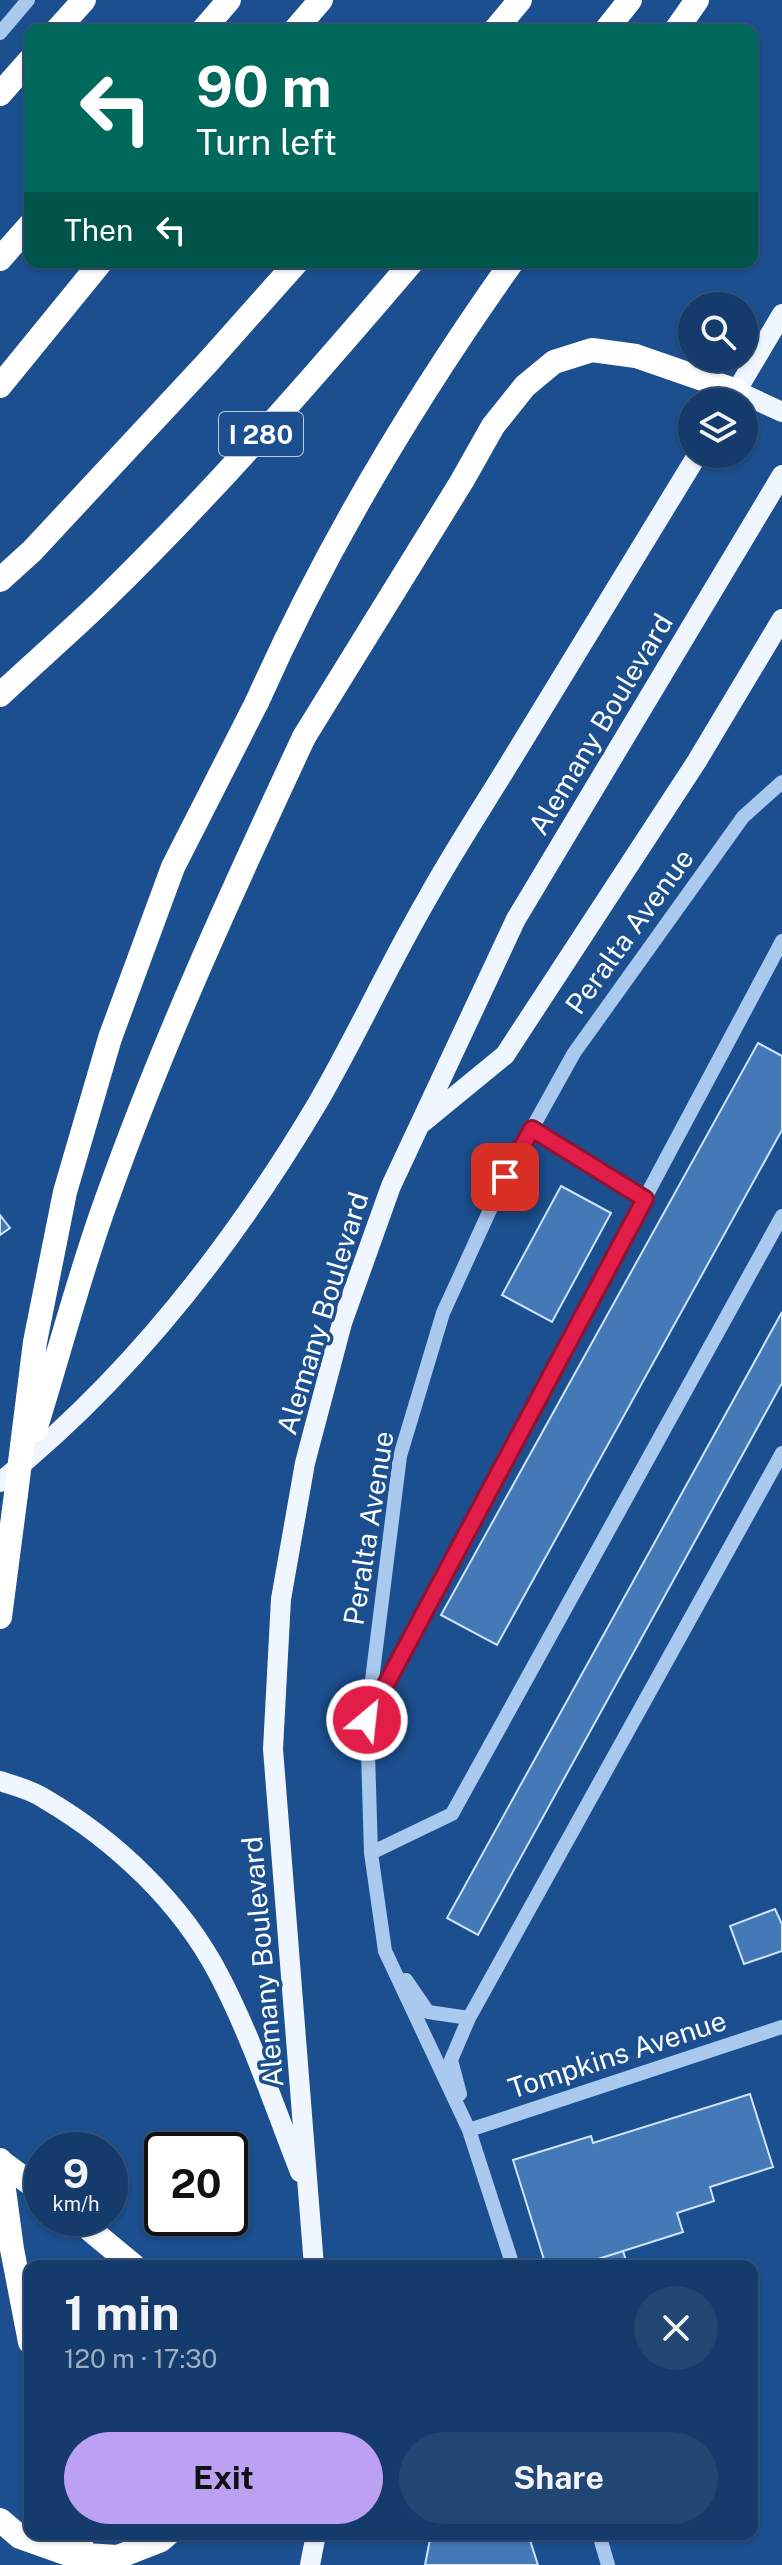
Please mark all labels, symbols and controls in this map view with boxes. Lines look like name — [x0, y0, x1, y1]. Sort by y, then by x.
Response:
text: 90 m — [196, 54, 332, 120]
icon: left — [64, 56, 168, 160]
text: Turn left — [196, 121, 337, 163]
icon: left — [149, 208, 193, 252]
text: Then — [64, 212, 133, 248]
map controls — [678, 292, 758, 468]
button: search — [678, 292, 758, 372]
button: layers — [678, 388, 758, 468]
road number: I 280 — [219, 412, 303, 456]
street label: Alemany Boulevard — [521, 608, 679, 840]
street label: Peralta Avenue — [558, 842, 700, 1020]
pin — [471, 1143, 539, 1211]
icon: arrive — [483, 1155, 527, 1199]
street label: Alemany Boulevard — [269, 1188, 375, 1438]
street label: Peralta Avenue — [336, 1429, 400, 1627]
position arrow — [325, 1678, 409, 1762]
street label: Alemany Boulevard — [235, 1835, 289, 2089]
street label: Tompkins Avenue — [504, 2003, 730, 2105]
speed limit sign: 20 — [144, 2132, 248, 2236]
text: 9 — [63, 2150, 89, 2197]
text: km/h — [52, 2192, 100, 2216]
text: 1 min — [64, 2284, 180, 2341]
button: close — [634, 2286, 718, 2370]
text: 120 m · 17:30 — [64, 2343, 217, 2374]
button: Exit — [64, 2432, 383, 2524]
button: Share — [399, 2432, 718, 2524]

